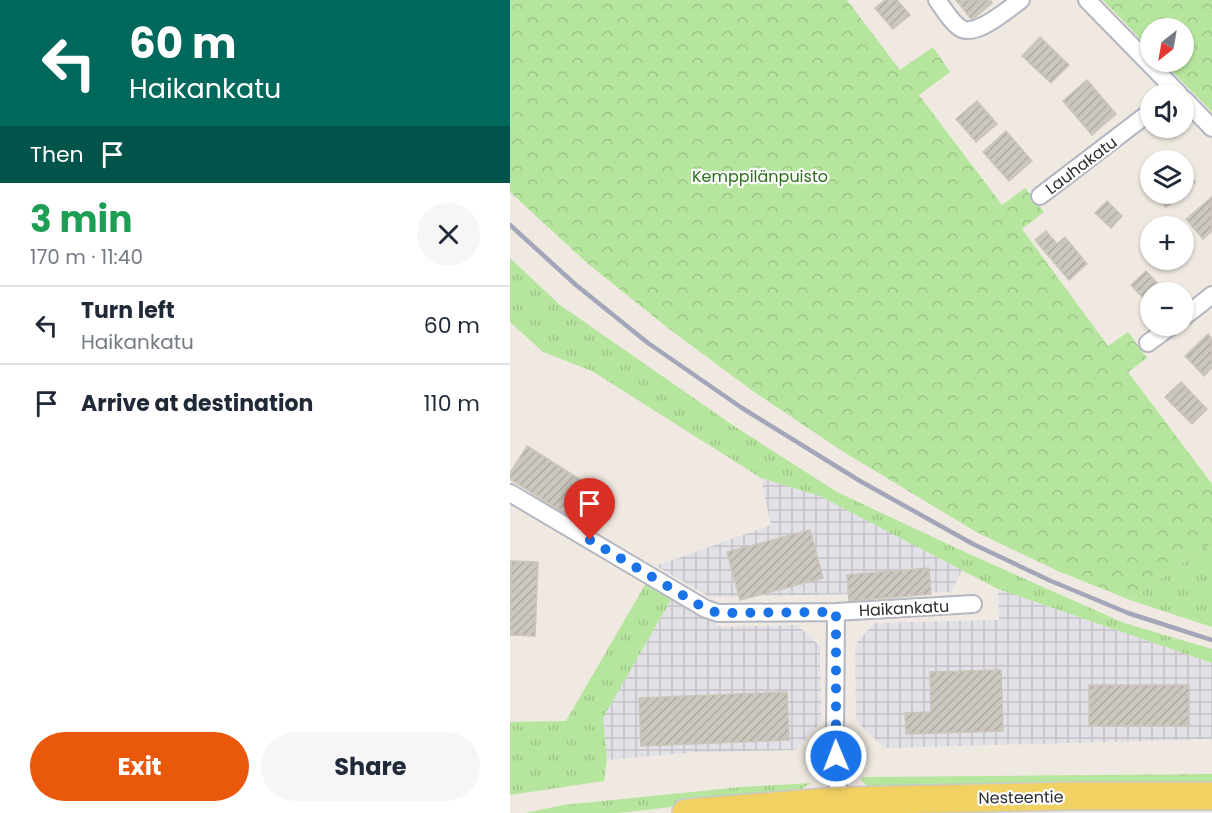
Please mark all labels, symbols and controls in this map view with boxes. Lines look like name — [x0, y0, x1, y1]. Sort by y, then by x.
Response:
text: 60 m — [129, 14, 237, 73]
north arrow — [1140, 18, 1194, 72]
map controls — [1140, 18, 1194, 336]
icon: left — [30, 24, 108, 102]
text: Haikankatu — [129, 70, 281, 107]
button: sound — [1140, 84, 1194, 138]
street label: Lauhakatu — [1041, 131, 1122, 200]
icon: arrive — [96, 138, 129, 171]
text: Then — [30, 139, 84, 170]
button: layers — [1140, 150, 1194, 204]
park label: Kemppilänpuisto — [692, 165, 828, 188]
text: 3 min — [30, 194, 132, 245]
button: close — [417, 203, 480, 266]
button: + — [1140, 216, 1194, 270]
text: 170 m · 11:40 — [30, 243, 143, 271]
button: − — [1140, 282, 1194, 336]
text: Turn left — [81, 295, 175, 326]
icon: left — [30, 309, 63, 342]
text: 60 m — [424, 310, 480, 341]
text: Haikankatu — [81, 328, 194, 356]
icon: arrive — [30, 387, 63, 420]
text: Arrive at destination — [81, 388, 313, 419]
text: 110 m — [424, 388, 480, 419]
pin — [564, 478, 615, 540]
icon: arrive — [573, 487, 606, 520]
street label: Haikankatu — [858, 595, 950, 622]
position arrow — [804, 724, 868, 788]
button: Exit — [30, 732, 249, 801]
button: Share — [261, 732, 480, 801]
street label: Nesteentie — [978, 785, 1064, 810]

